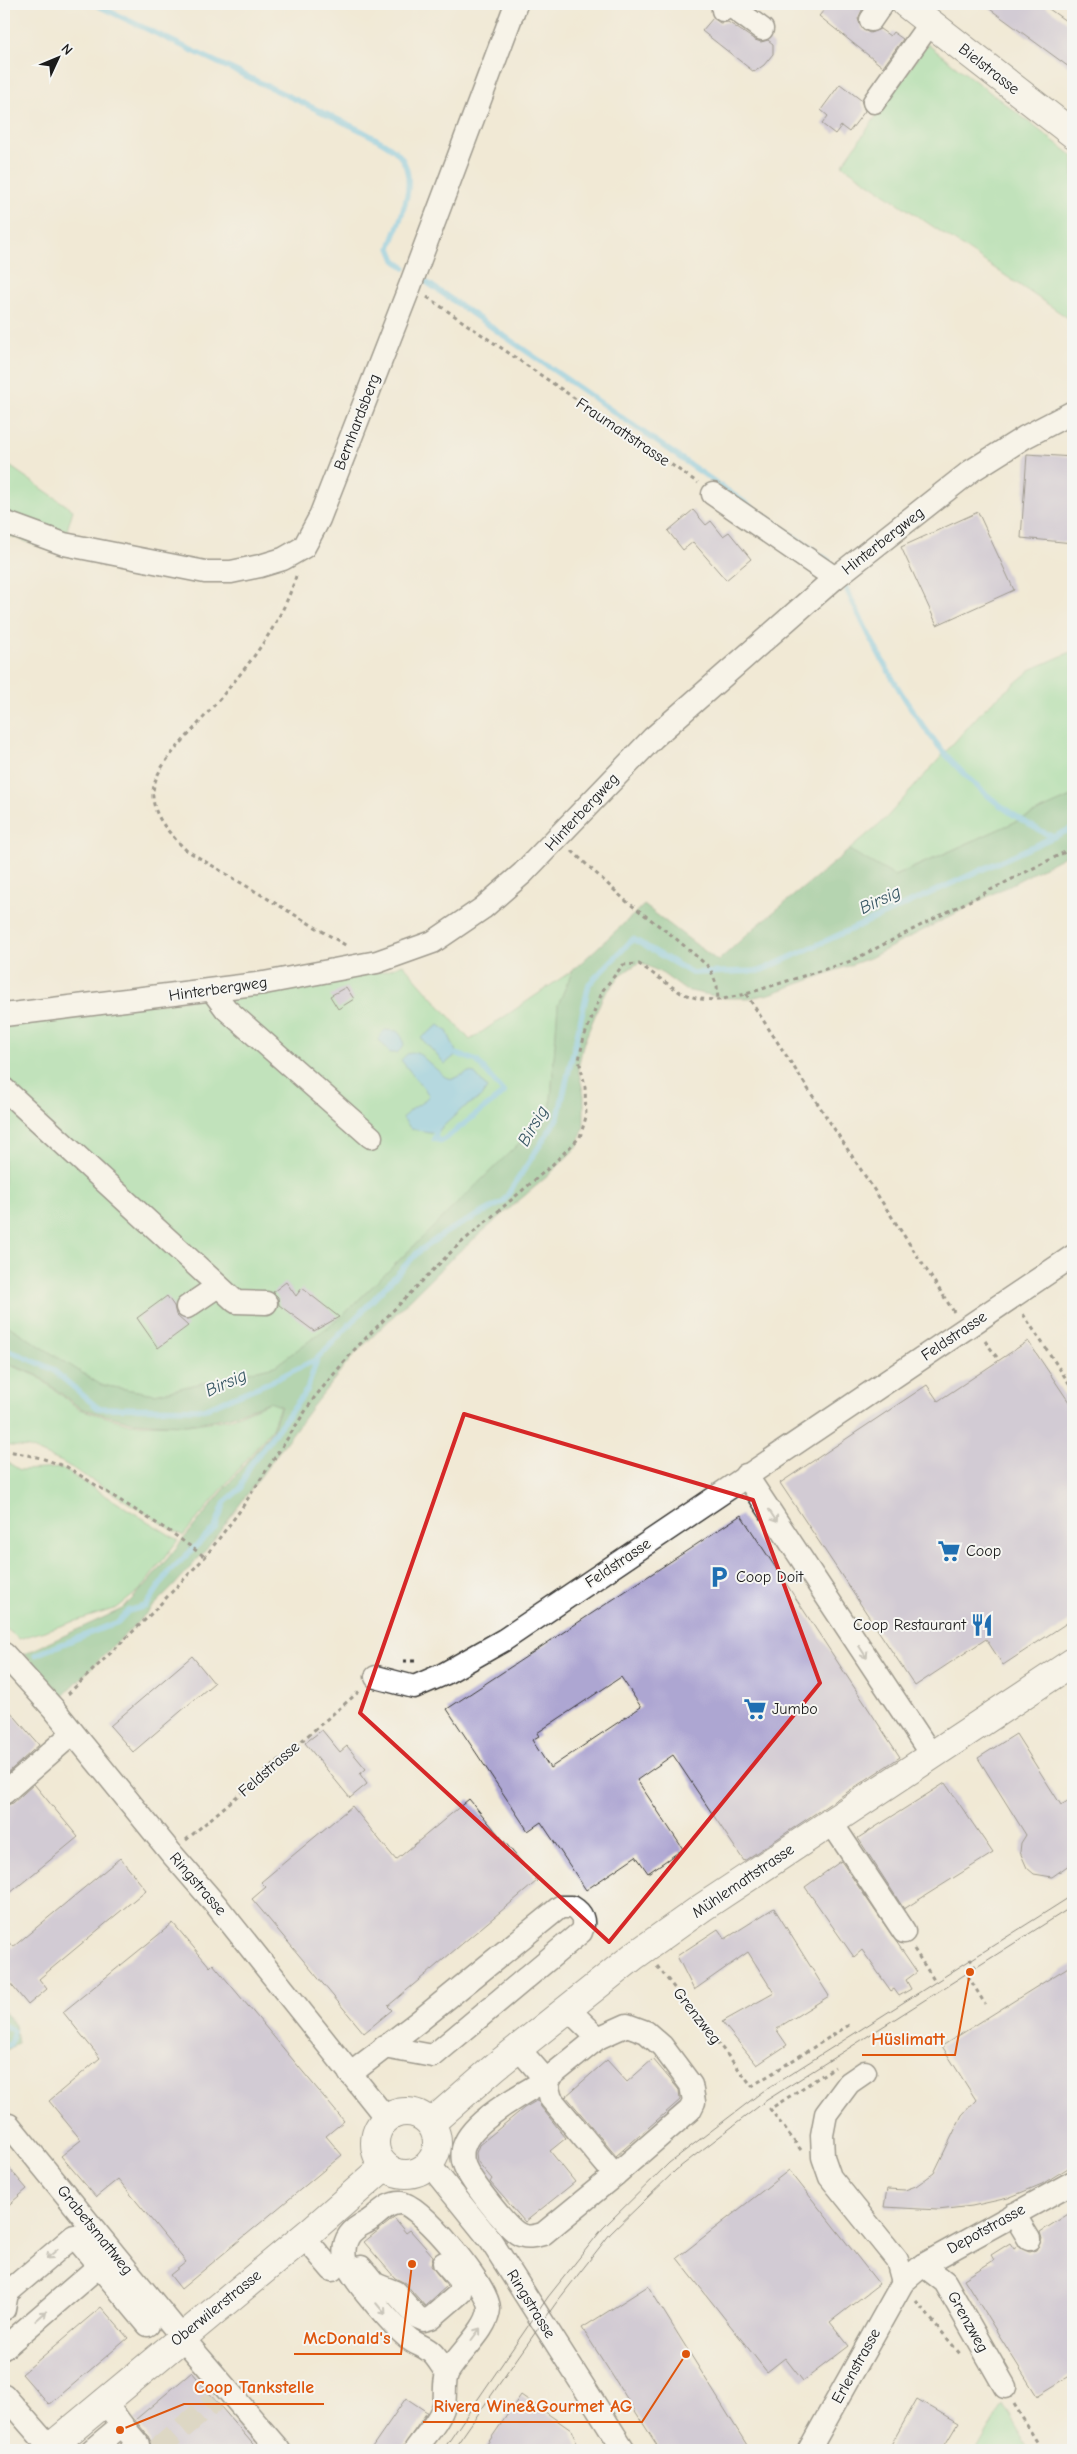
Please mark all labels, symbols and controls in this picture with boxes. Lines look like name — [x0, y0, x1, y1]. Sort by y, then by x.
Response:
north arrow — [32, 32, 82, 82]
text: N — [58, 40, 76, 59]
street label: Bielstrasse — [955, 40, 1023, 98]
street label: Bernhardsberg — [330, 371, 384, 473]
street label: Fraumattstrasse — [573, 394, 673, 470]
street label: Hinterbergweg — [838, 503, 928, 579]
street label: Hinterbergweg — [542, 770, 622, 854]
water label: Birsig — [856, 881, 904, 919]
street label: Hinterbergweg — [168, 973, 268, 1005]
water label: Birsig — [513, 1102, 553, 1150]
street label: Feldstrasse — [918, 1308, 990, 1364]
water label: Birsig — [202, 1365, 250, 1401]
one-way arrow — [768, 1509, 778, 1523]
street label: Feldstrasse — [582, 1535, 654, 1591]
supermarket icon: Coop — [936, 1538, 962, 1564]
place label: Coop — [966, 1542, 1001, 1560]
parking icon: Coop Doit — [706, 1564, 732, 1590]
place label: Coop Doit — [736, 1568, 804, 1586]
restaurant icon: Coop Restaurant — [969, 1612, 995, 1638]
place label: Coop Restaurant — [853, 1616, 966, 1634]
one-way arrow — [858, 1644, 868, 1658]
supermarket icon: Jumbo — [742, 1696, 768, 1722]
place label: Jumbo — [772, 1700, 818, 1718]
street label: Feldstrasse — [235, 1738, 303, 1800]
street label: Mühlemattstrasse — [689, 1840, 797, 1922]
street label: Ringstrasse — [166, 1849, 230, 1919]
street label: Grenzweg — [669, 1984, 725, 2048]
callout: Hüslimatt — [862, 2022, 955, 2055]
text: Hüslimatt — [871, 2029, 946, 2050]
street label: Grabetsmattweg — [53, 2182, 137, 2278]
street label: Depotstrasse — [944, 2200, 1028, 2258]
one-way arrow — [45, 2248, 58, 2260]
street label: Oberwilerstrasse — [167, 2266, 265, 2350]
street label: Ringstrasse — [503, 2266, 559, 2342]
street label: Grenzweg — [944, 2288, 992, 2356]
one-way arrow — [375, 2302, 386, 2315]
one-way arrow — [34, 2310, 47, 2322]
callout: McDonald's — [294, 2321, 401, 2354]
street label: Erlenstrasse — [828, 2325, 884, 2407]
text: McDonald's — [303, 2328, 391, 2349]
one-way arrow — [470, 2328, 481, 2341]
callout: Coop Tankstelle — [184, 2371, 324, 2404]
text: Coop Tankstelle — [194, 2377, 314, 2398]
callout: Rivera Wine&Gourmet AG — [423, 2389, 642, 2422]
text: Rivera Wine&Gourmet AG — [433, 2396, 633, 2417]

